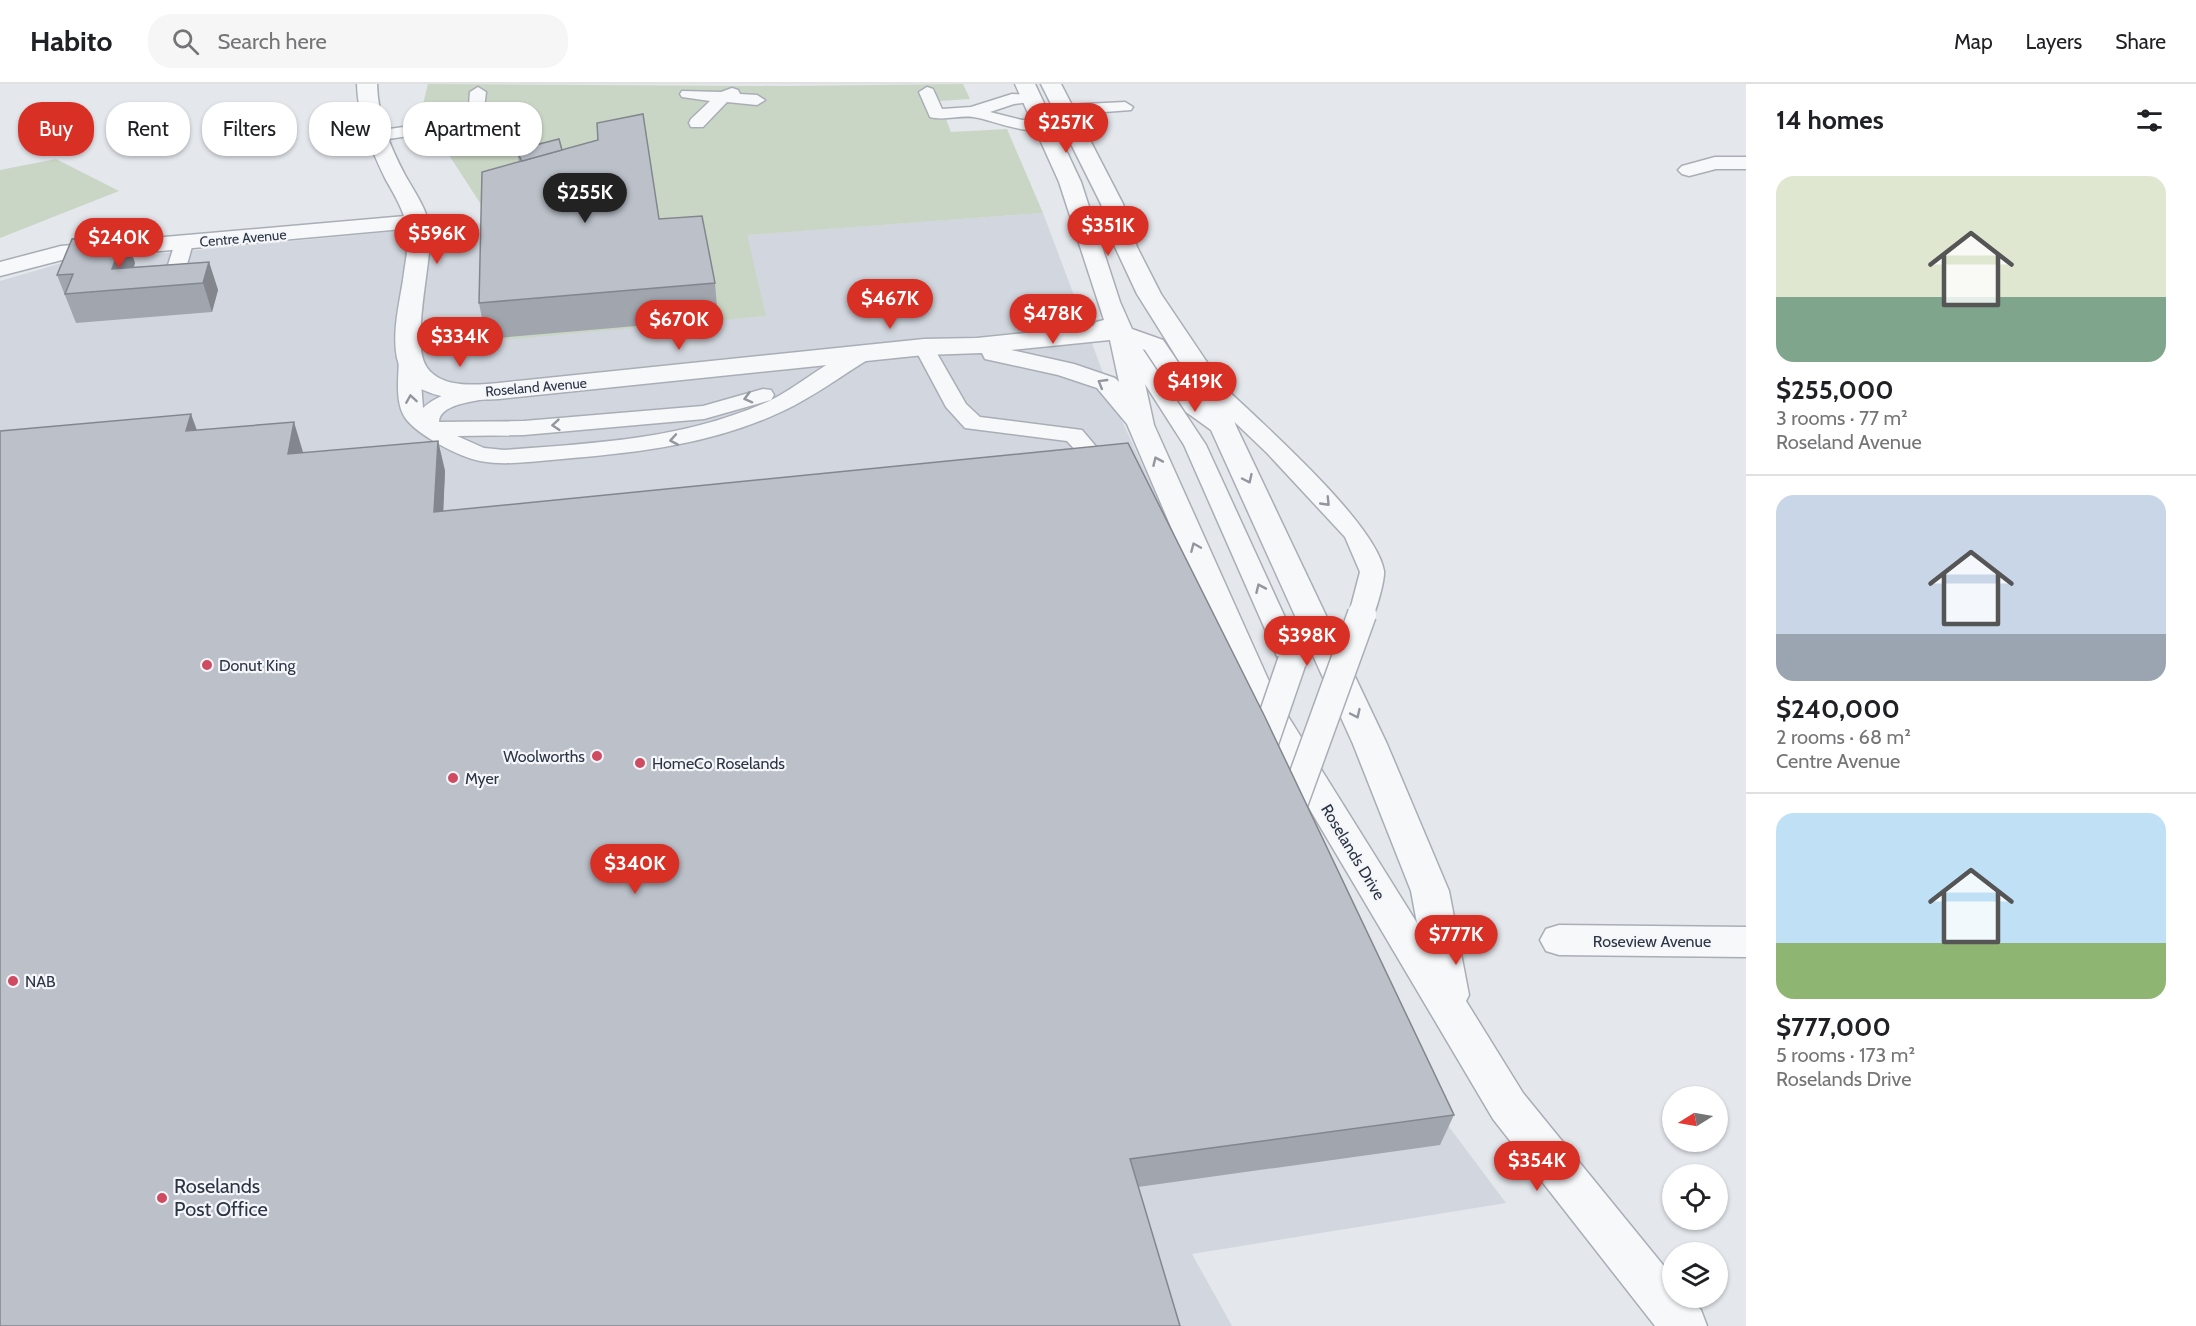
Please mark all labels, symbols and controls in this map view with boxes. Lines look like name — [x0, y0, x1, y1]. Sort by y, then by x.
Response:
search box — [148, 14, 568, 68]
text: Habito — [30, 24, 112, 58]
icon: search — [169, 25, 202, 58]
text: Search here — [217, 28, 327, 55]
text: Map — [1954, 29, 1993, 54]
text: Layers — [2026, 29, 2082, 54]
text: Share — [2115, 29, 2166, 54]
chip: Buy — [18, 102, 94, 156]
chip: Rent — [106, 102, 190, 156]
chip: Filters — [202, 102, 297, 156]
chip: New — [309, 102, 391, 156]
chip: Apartment — [403, 102, 542, 156]
pin: $257K — [1024, 103, 1108, 154]
text: 14 homes — [1776, 104, 1884, 136]
icon: filters — [2133, 104, 2166, 137]
text: $257K — [1038, 110, 1094, 134]
pin: $255K — [543, 173, 627, 224]
text: $255K — [557, 180, 613, 204]
pin: $351K — [1066, 206, 1150, 257]
text: $351K — [1081, 213, 1135, 237]
pin: $596K — [395, 214, 479, 265]
icon: home — [1917, 215, 2025, 323]
pin: $240K — [77, 218, 161, 269]
text: $596K — [408, 221, 466, 245]
text: $240K — [88, 225, 150, 249]
street label: Centre Avenue — [199, 225, 287, 251]
pin: $467K — [848, 279, 932, 330]
text: $467K — [861, 286, 919, 310]
pin: $478K — [1011, 294, 1095, 345]
pin: $670K — [637, 300, 721, 351]
text: $478K — [1024, 301, 1082, 325]
text: $670K — [649, 307, 709, 331]
pin: $334K — [418, 317, 502, 368]
text: $334K — [431, 324, 489, 348]
pin: $419K — [1153, 362, 1237, 413]
text: $419K — [1167, 369, 1223, 393]
street label: Roseland Avenue — [484, 374, 588, 400]
text: $255,000 — [1776, 374, 1894, 406]
one-way arrow — [1097, 379, 1108, 390]
one-way arrow — [743, 391, 753, 404]
one-way arrow — [405, 394, 418, 404]
text: 3 rooms · 77 m² — [1776, 406, 1908, 430]
one-way arrow — [551, 418, 560, 431]
text: Roseland Avenue — [1776, 430, 1922, 454]
one-way arrow — [669, 433, 679, 446]
one-way arrow — [1153, 456, 1165, 467]
one-way arrow — [1240, 473, 1252, 484]
one-way arrow — [1318, 494, 1329, 505]
icon: home — [1917, 534, 2025, 642]
one-way arrow — [1190, 543, 1202, 554]
one-way arrow — [1255, 584, 1267, 595]
pin: $398K — [1265, 616, 1349, 667]
text: $398K — [1278, 623, 1336, 647]
place label: Donut King — [219, 656, 296, 675]
marker: Donut King — [200, 658, 214, 672]
text: $240,000 — [1776, 693, 1900, 725]
one-way arrow — [1349, 707, 1361, 718]
text: 2 rooms · 68 m² — [1776, 725, 1911, 749]
place label: Woolworths — [503, 747, 585, 766]
marker: Woolworths — [590, 749, 604, 763]
text: Centre Avenue — [1776, 749, 1900, 773]
place label: HomeCo Roselands — [652, 754, 785, 773]
marker: HomeCo Roselands — [633, 756, 647, 770]
place label: Myer — [465, 769, 500, 788]
marker: Myer — [446, 771, 460, 785]
street label: Roselands Drive — [1317, 801, 1389, 903]
pin: $340K — [593, 844, 677, 895]
text: $340K — [604, 851, 666, 875]
icon: home — [1917, 852, 2025, 960]
pin: $777K — [1414, 915, 1498, 966]
text: $777K — [1429, 922, 1483, 946]
street label: Roseview Avenue — [1593, 932, 1711, 951]
place label: NAB — [25, 972, 56, 991]
marker: NAB — [6, 974, 20, 988]
text: $777,000 — [1776, 1011, 1891, 1043]
text: 5 rooms · 173 m² — [1776, 1043, 1915, 1067]
text: Roselands Drive — [1776, 1067, 1911, 1091]
north arrow — [1662, 1086, 1728, 1152]
map controls — [1662, 1086, 1728, 1308]
pin: $354K — [1495, 1141, 1579, 1192]
text: $354K — [1508, 1148, 1566, 1172]
button: locate — [1662, 1164, 1728, 1230]
place label: Roselands Post Office — [174, 1174, 268, 1221]
marker: Roselands Post Office — [155, 1191, 169, 1205]
button: layers — [1662, 1242, 1728, 1308]

